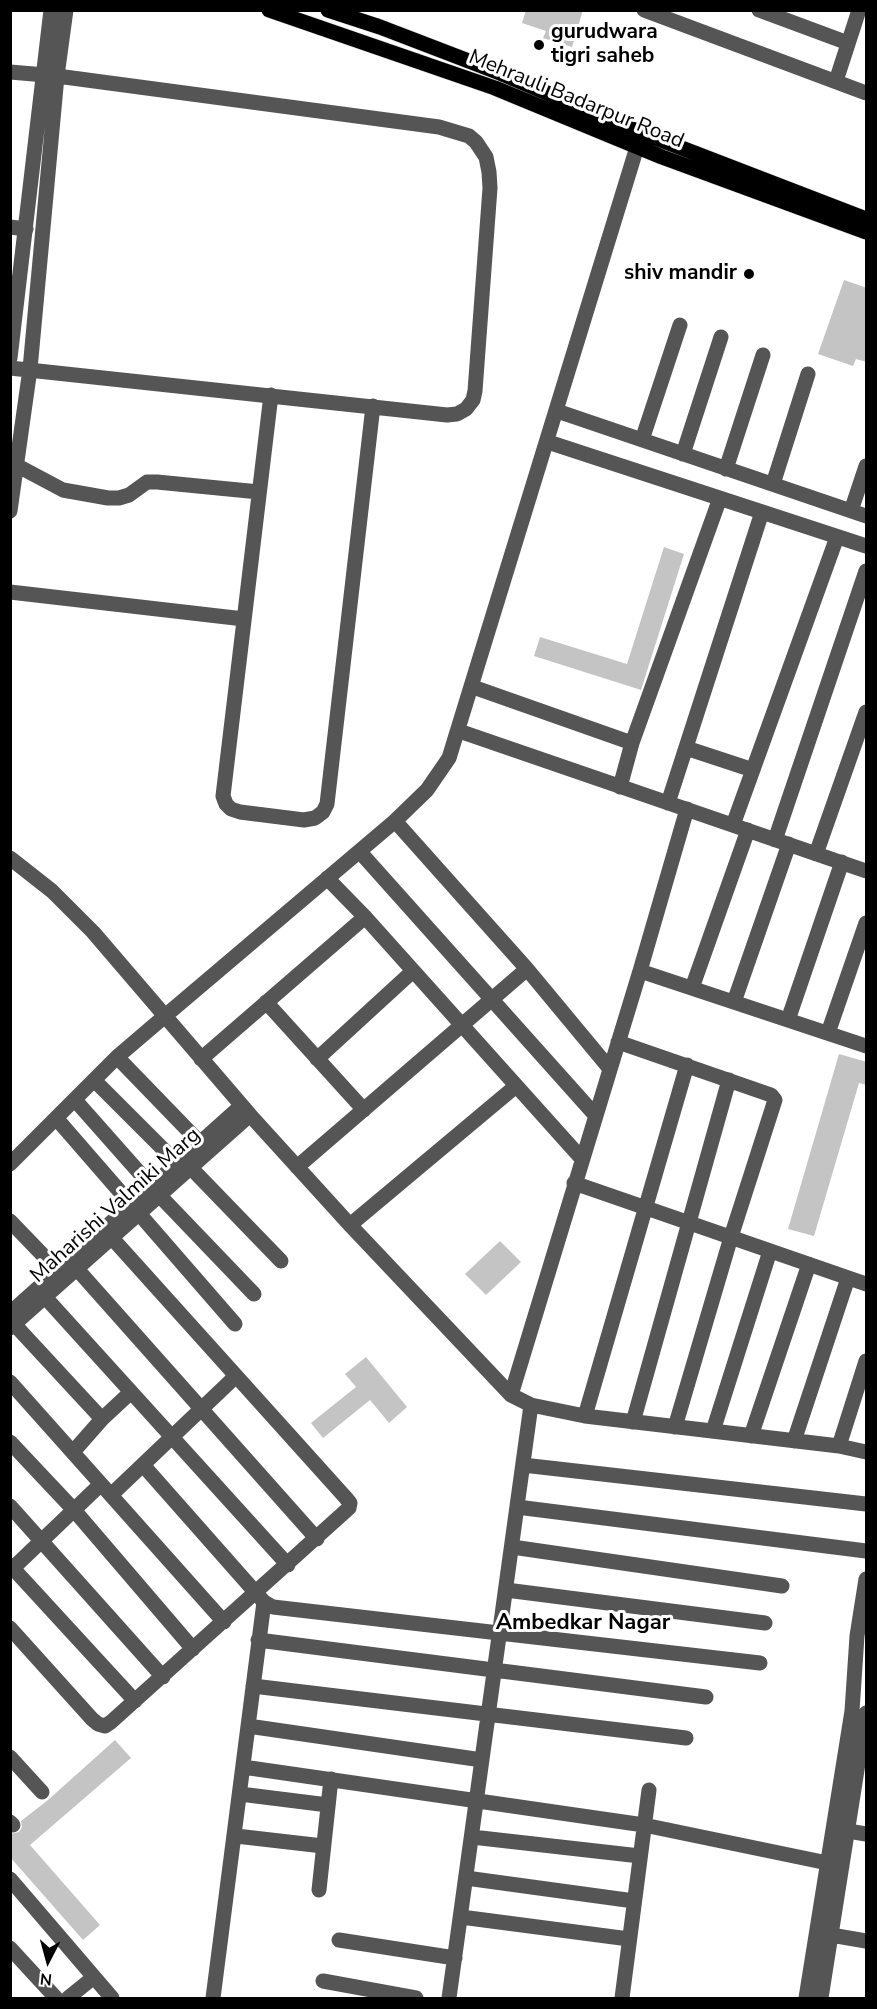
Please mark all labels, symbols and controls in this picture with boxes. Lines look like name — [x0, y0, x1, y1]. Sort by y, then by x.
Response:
place label: gurudwara tigri saheb — [551, 20, 658, 70]
marker: gurudwara tigri saheb — [532, 38, 546, 52]
street label: Mehrauli Badarpur Road — [465, 45, 687, 155]
place label: shiv mandir — [624, 261, 737, 287]
marker: shiv mandir — [742, 267, 756, 281]
street label: Maharishi Valmiki Marg — [26, 1123, 206, 1289]
district label: Ambedkar Nagar — [496, 1611, 670, 1637]
north arrow — [18, 1931, 78, 1991]
text: N — [39, 1967, 53, 1990]

